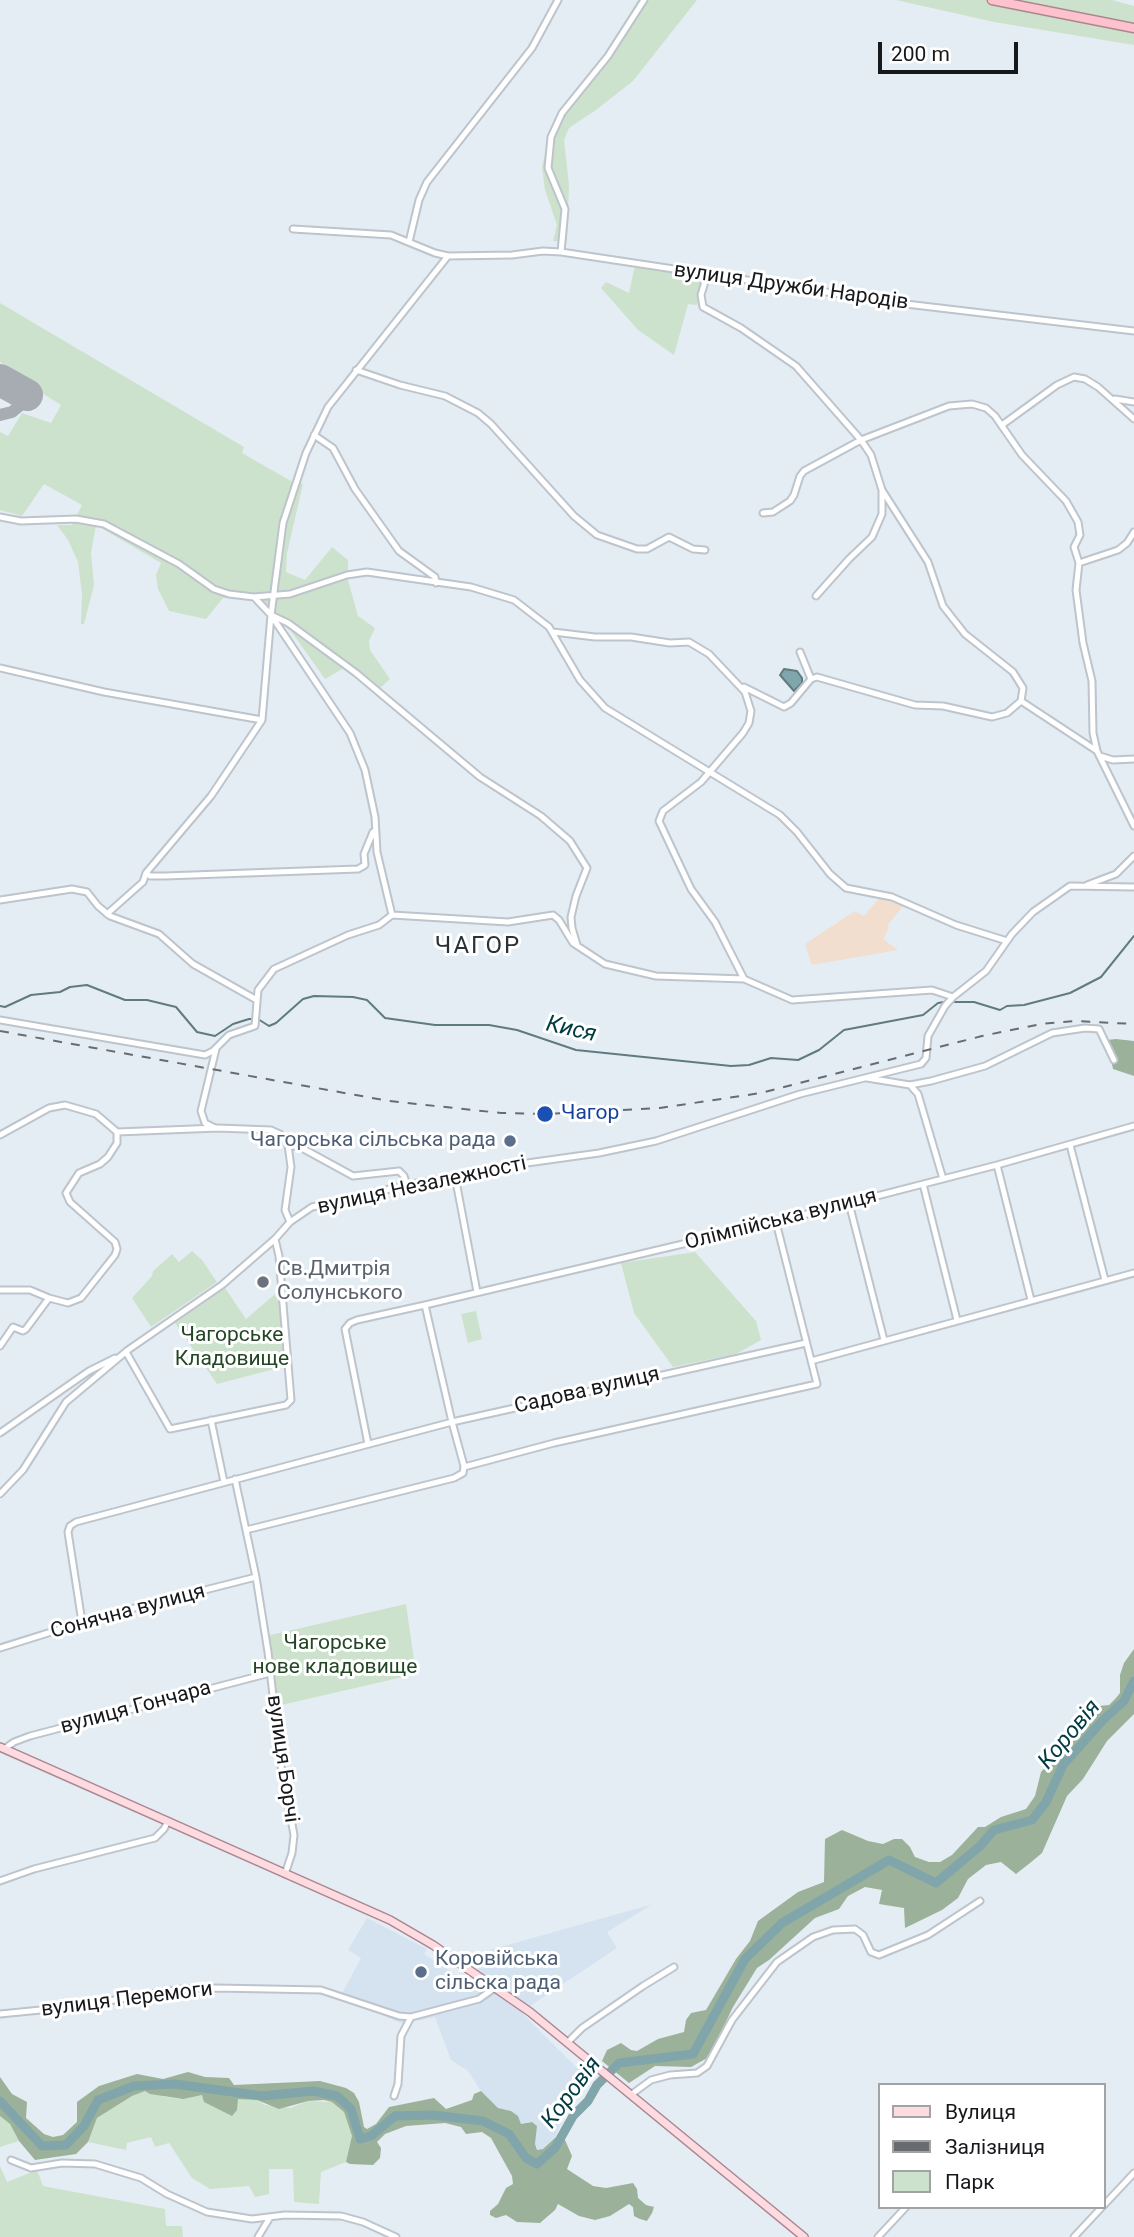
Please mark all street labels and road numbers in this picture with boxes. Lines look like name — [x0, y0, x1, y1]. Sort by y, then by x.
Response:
street label: вулиця Дружби Народів — [672, 258, 910, 316]
street label: вулиця Незалежності — [315, 1152, 529, 1220]
street label: Олімпійська вулиця — [682, 1184, 880, 1256]
street label: Садова вулиця — [512, 1362, 662, 1420]
street label: Сонячна вулиця — [48, 1579, 208, 1645]
street label: вулиця Гончара — [58, 1676, 214, 1740]
street label: вулиця Борчі — [261, 1694, 303, 1824]
street label: вулиця Перемоги — [40, 1977, 214, 2023]

